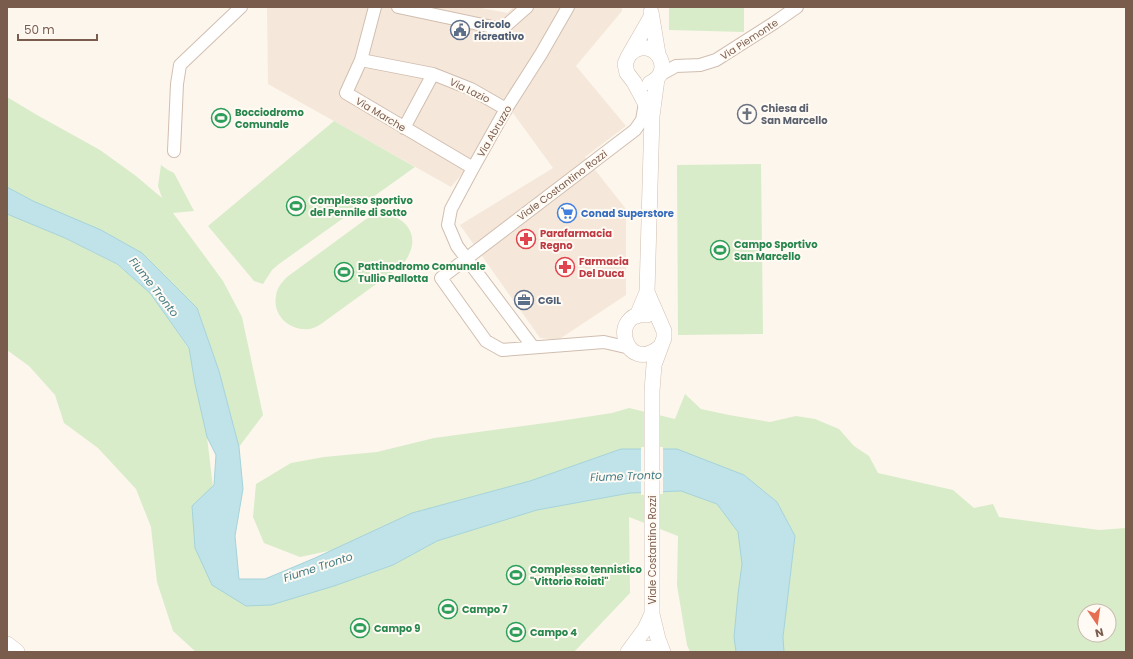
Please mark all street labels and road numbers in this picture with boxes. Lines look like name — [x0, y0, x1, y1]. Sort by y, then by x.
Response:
street label: Via Piemonte — [717, 15, 781, 64]
street label: Via Lazio — [447, 74, 492, 107]
street label: Via Marche — [353, 93, 409, 135]
street label: Via Abruzzo — [473, 102, 515, 160]
street label: Viale Costantino Rozzi — [514, 147, 610, 224]
street label: Viale Costantino Rozzi — [645, 495, 660, 605]

